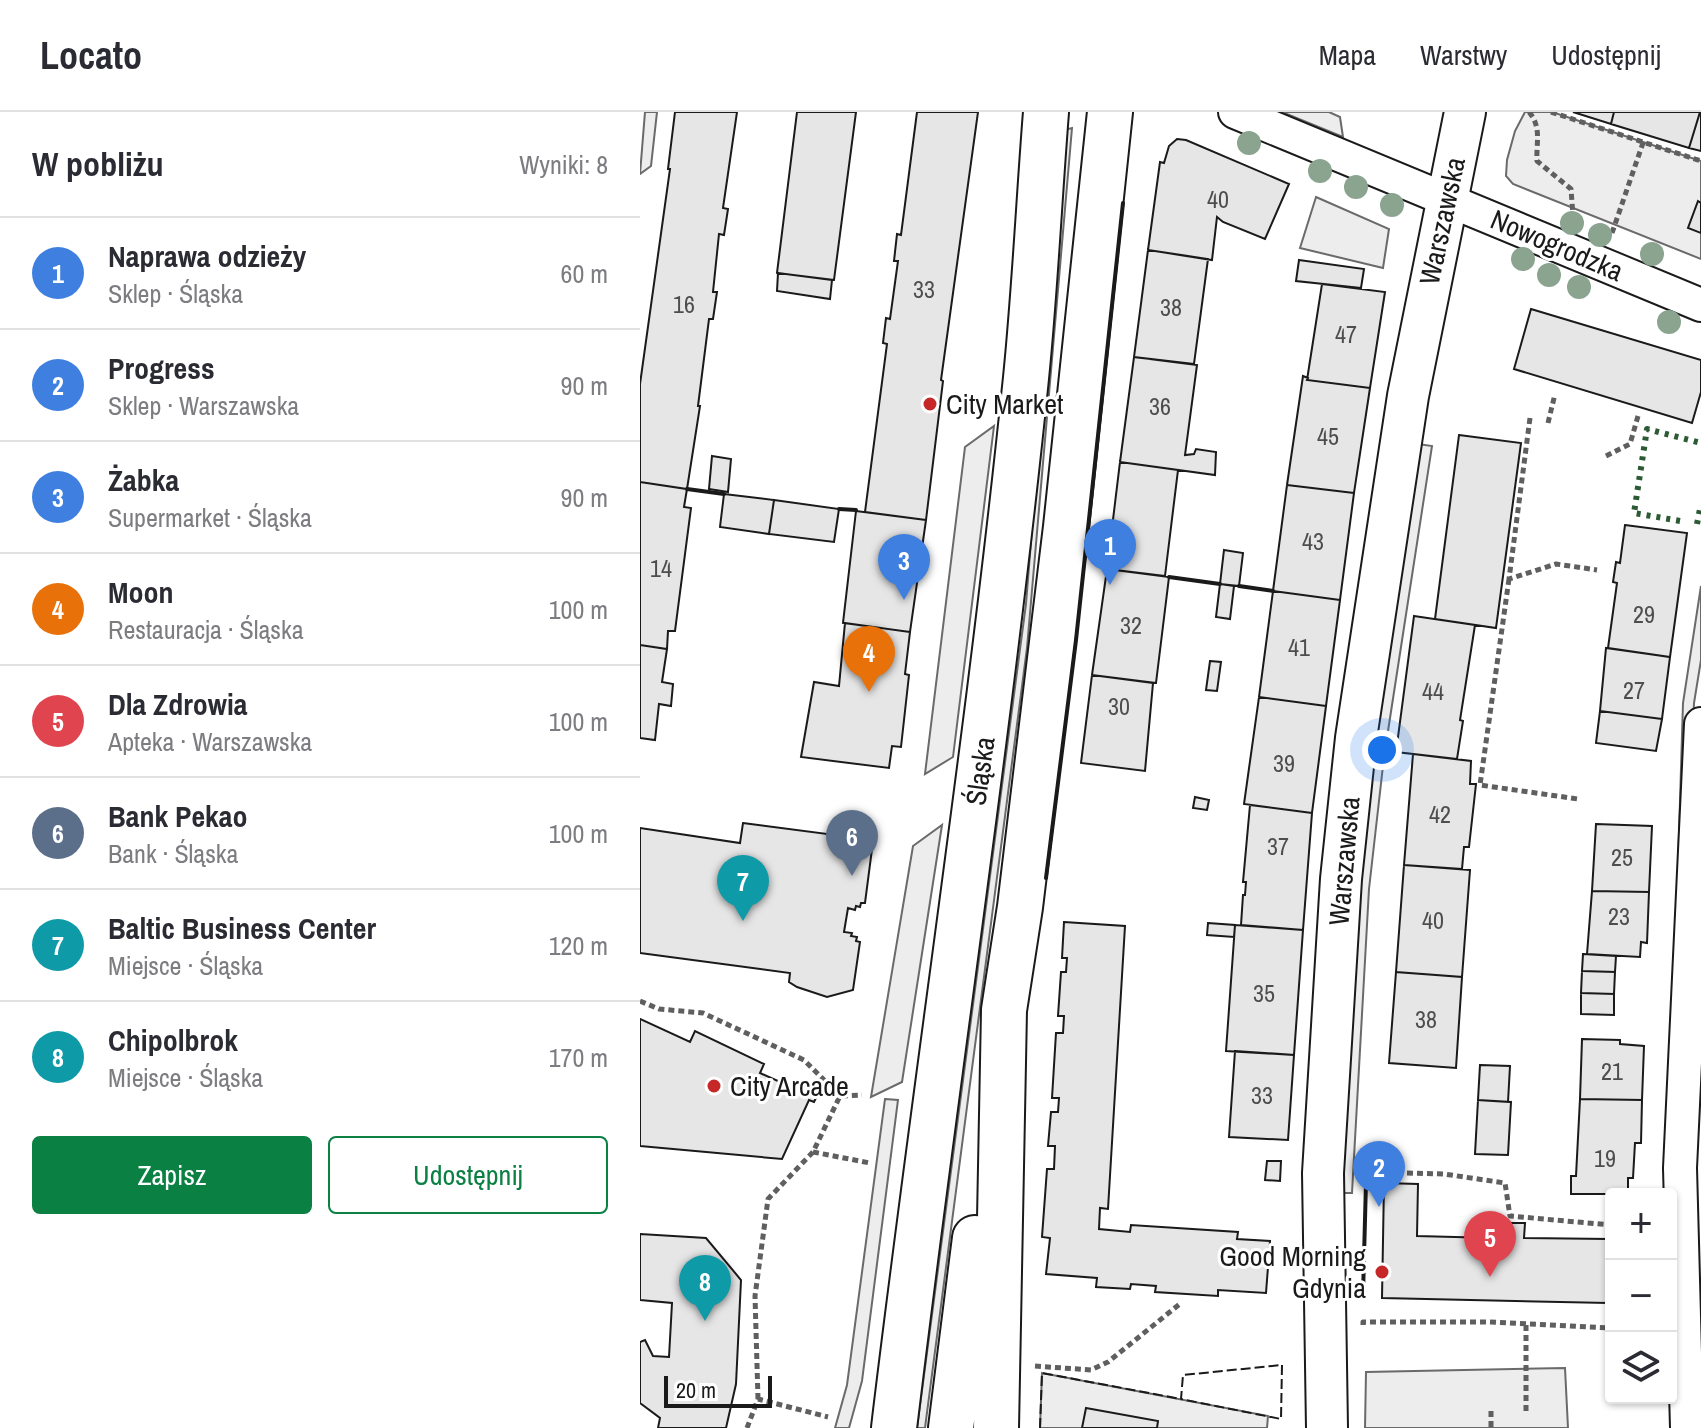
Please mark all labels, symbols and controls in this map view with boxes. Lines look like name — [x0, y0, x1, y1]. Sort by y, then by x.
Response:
text: Locato — [40, 30, 142, 81]
text: Mapa — [1319, 36, 1376, 74]
text: Warstwy — [1420, 36, 1507, 74]
text: Udostępnij — [1551, 36, 1661, 74]
text: W pobliżu — [32, 141, 164, 187]
text: Wyniki: 8 — [519, 147, 608, 182]
street label: Warszawska — [1410, 154, 1474, 288]
house number: 40 — [1207, 183, 1229, 215]
street label: Nowogrodzka — [1485, 200, 1629, 290]
text: Naprawa odzieży — [108, 236, 306, 276]
text: 1 — [52, 256, 64, 291]
text: 60 m — [561, 256, 608, 291]
house number: 33 — [913, 273, 935, 305]
text: Sklep · Śląska — [108, 276, 243, 311]
house number: 16 — [673, 288, 695, 320]
house number: 38 — [1160, 291, 1182, 323]
house number: 47 — [1335, 318, 1357, 350]
text: Progress — [108, 348, 215, 388]
text: 2 — [52, 368, 64, 403]
text: 90 m — [561, 368, 608, 403]
place label: City Market — [946, 385, 1063, 423]
text: Sklep · Warszawska — [108, 388, 299, 423]
house number: 36 — [1149, 390, 1171, 422]
marker: City Market — [921, 395, 939, 413]
house number: 45 — [1317, 420, 1339, 452]
text: Żabka — [108, 460, 179, 500]
text: 3 — [52, 480, 64, 515]
text: 90 m — [561, 480, 608, 515]
text: Supermarket · Śląska — [108, 500, 312, 535]
pin: 1 — [1084, 519, 1136, 585]
house number: 43 — [1302, 525, 1324, 557]
pin: 3 — [878, 534, 930, 600]
house number: 14 — [650, 552, 672, 584]
text: Moon — [108, 572, 174, 612]
text: 4 — [52, 592, 64, 627]
text: 100 m — [549, 592, 608, 627]
house number: 29 — [1633, 598, 1655, 630]
house number: 32 — [1120, 609, 1142, 641]
text: Restauracja · Śląska — [108, 612, 304, 647]
pin: 4 — [843, 626, 895, 692]
house number: 41 — [1288, 631, 1310, 663]
house number: 27 — [1623, 674, 1645, 706]
house number: 44 — [1422, 675, 1444, 707]
text: Dla Zdrowia — [108, 684, 247, 724]
house number: 30 — [1108, 690, 1130, 722]
text: 5 — [52, 704, 64, 739]
text: 100 m — [549, 704, 608, 739]
text: Apteka · Warszawska — [108, 724, 312, 759]
your location — [1362, 730, 1402, 770]
street label: Śląska — [956, 734, 1004, 808]
house number: 39 — [1273, 747, 1295, 779]
street label: Warszawska — [1319, 795, 1369, 927]
text: Bank Pekao — [108, 796, 247, 836]
house number: 42 — [1429, 798, 1451, 830]
pin: 6 — [826, 810, 878, 876]
text: 6 — [52, 816, 64, 851]
text: 100 m — [549, 816, 608, 851]
house number: 37 — [1267, 830, 1289, 862]
text: Bank · Śląska — [108, 836, 238, 871]
house number: 25 — [1611, 841, 1633, 873]
pin: 7 — [717, 855, 769, 921]
house number: 23 — [1608, 900, 1630, 932]
house number: 40 — [1422, 904, 1444, 936]
text: Baltic Business Center — [108, 908, 376, 948]
text: 7 — [52, 928, 64, 963]
text: 120 m — [549, 928, 608, 963]
text: Miejsce · Śląska — [108, 948, 263, 983]
house number: 35 — [1253, 977, 1275, 1009]
house number: 38 — [1415, 1003, 1437, 1035]
text: Chipolbrok — [108, 1020, 238, 1060]
text: 8 — [52, 1040, 64, 1075]
text: 170 m — [549, 1040, 608, 1075]
house number: 21 — [1601, 1055, 1623, 1087]
text: Miejsce · Śląska — [108, 1060, 263, 1095]
place label: City Arcade — [730, 1067, 849, 1105]
marker: City Arcade — [705, 1077, 723, 1095]
house number: 33 — [1251, 1079, 1273, 1111]
button: Zapisz — [32, 1136, 312, 1214]
button: Udostępnij — [328, 1136, 608, 1214]
pin: 2 — [1353, 1141, 1405, 1207]
house number: 19 — [1594, 1142, 1616, 1174]
map controls — [1605, 1188, 1677, 1404]
button: + — [1605, 1188, 1677, 1260]
pin: 5 — [1464, 1211, 1516, 1277]
place label: Good Morning Gdynia — [1219, 1237, 1366, 1307]
pin: 8 — [679, 1255, 731, 1321]
button: − — [1605, 1260, 1677, 1332]
marker: Good Morning Gdynia — [1373, 1263, 1391, 1281]
button: layers — [1605, 1332, 1677, 1404]
scale bar — [664, 1372, 772, 1408]
text: 20 m — [676, 1375, 716, 1405]

